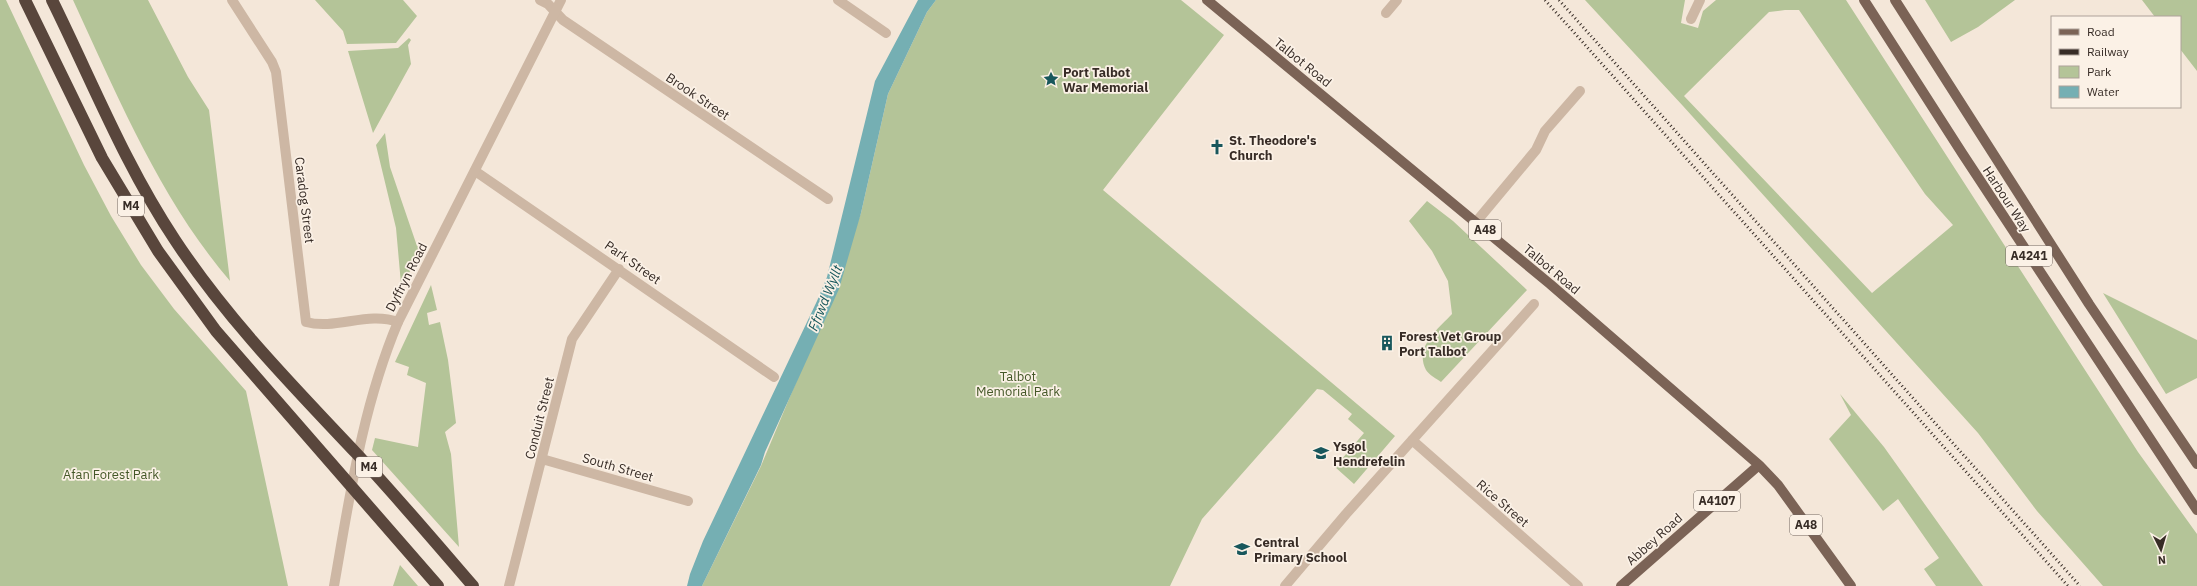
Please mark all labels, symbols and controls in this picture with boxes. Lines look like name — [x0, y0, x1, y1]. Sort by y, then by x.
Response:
legend — [2051, 16, 2181, 108]
text: Road — [2087, 24, 2115, 39]
street label: Talbot Road — [1270, 34, 1335, 91]
text: Railway — [2087, 44, 2129, 59]
place label: Port Talbot War Memorial — [1063, 64, 1148, 96]
text: Park — [2087, 64, 2112, 79]
street label: Brook Street — [663, 69, 733, 124]
place icon: Port Talbot War Memorial — [1042, 70, 1060, 88]
text: Water — [2087, 84, 2120, 99]
place label: St. Theodore's Church — [1229, 132, 1317, 164]
church icon: St. Theodore's Church — [1208, 138, 1226, 156]
street label: Caradog Street — [291, 156, 318, 244]
street label: Harbour Way — [1979, 163, 2035, 236]
road number: M4 — [118, 196, 144, 216]
road number: A48 — [1469, 220, 1501, 240]
street label: Park Street — [601, 237, 664, 288]
street label: Dyffryn Road — [382, 240, 431, 315]
street label: Talbot Road — [1520, 241, 1584, 298]
road number: A4241 — [2006, 246, 2052, 266]
water label: Ffrwd Wyllt — [804, 262, 846, 333]
place label: Forest Vet Group Port Talbot — [1399, 328, 1501, 360]
building icon: Forest Vet Group Port Talbot — [1378, 334, 1396, 352]
park label: Talbot Memorial Park — [976, 368, 1060, 400]
street label: Conduit Street — [521, 375, 558, 461]
place label: Ysgol Hendrefelin — [1333, 438, 1405, 470]
school or university icon: Ysgol Hendrefelin — [1312, 444, 1330, 462]
street label: South Street — [580, 449, 655, 486]
road number: M4 — [356, 457, 382, 477]
park label: Afan Forest Park — [63, 466, 159, 483]
street label: Rice Street — [1473, 476, 1532, 531]
road number: A4107 — [1694, 491, 1740, 511]
street label: Abbey Road — [1623, 510, 1686, 569]
road number: A48 — [1790, 515, 1822, 535]
north arrow — [2141, 530, 2181, 570]
place label: Central Primary School — [1254, 534, 1347, 566]
school or university icon: Central Primary School — [1233, 540, 1251, 558]
text: N — [2157, 553, 2166, 567]

